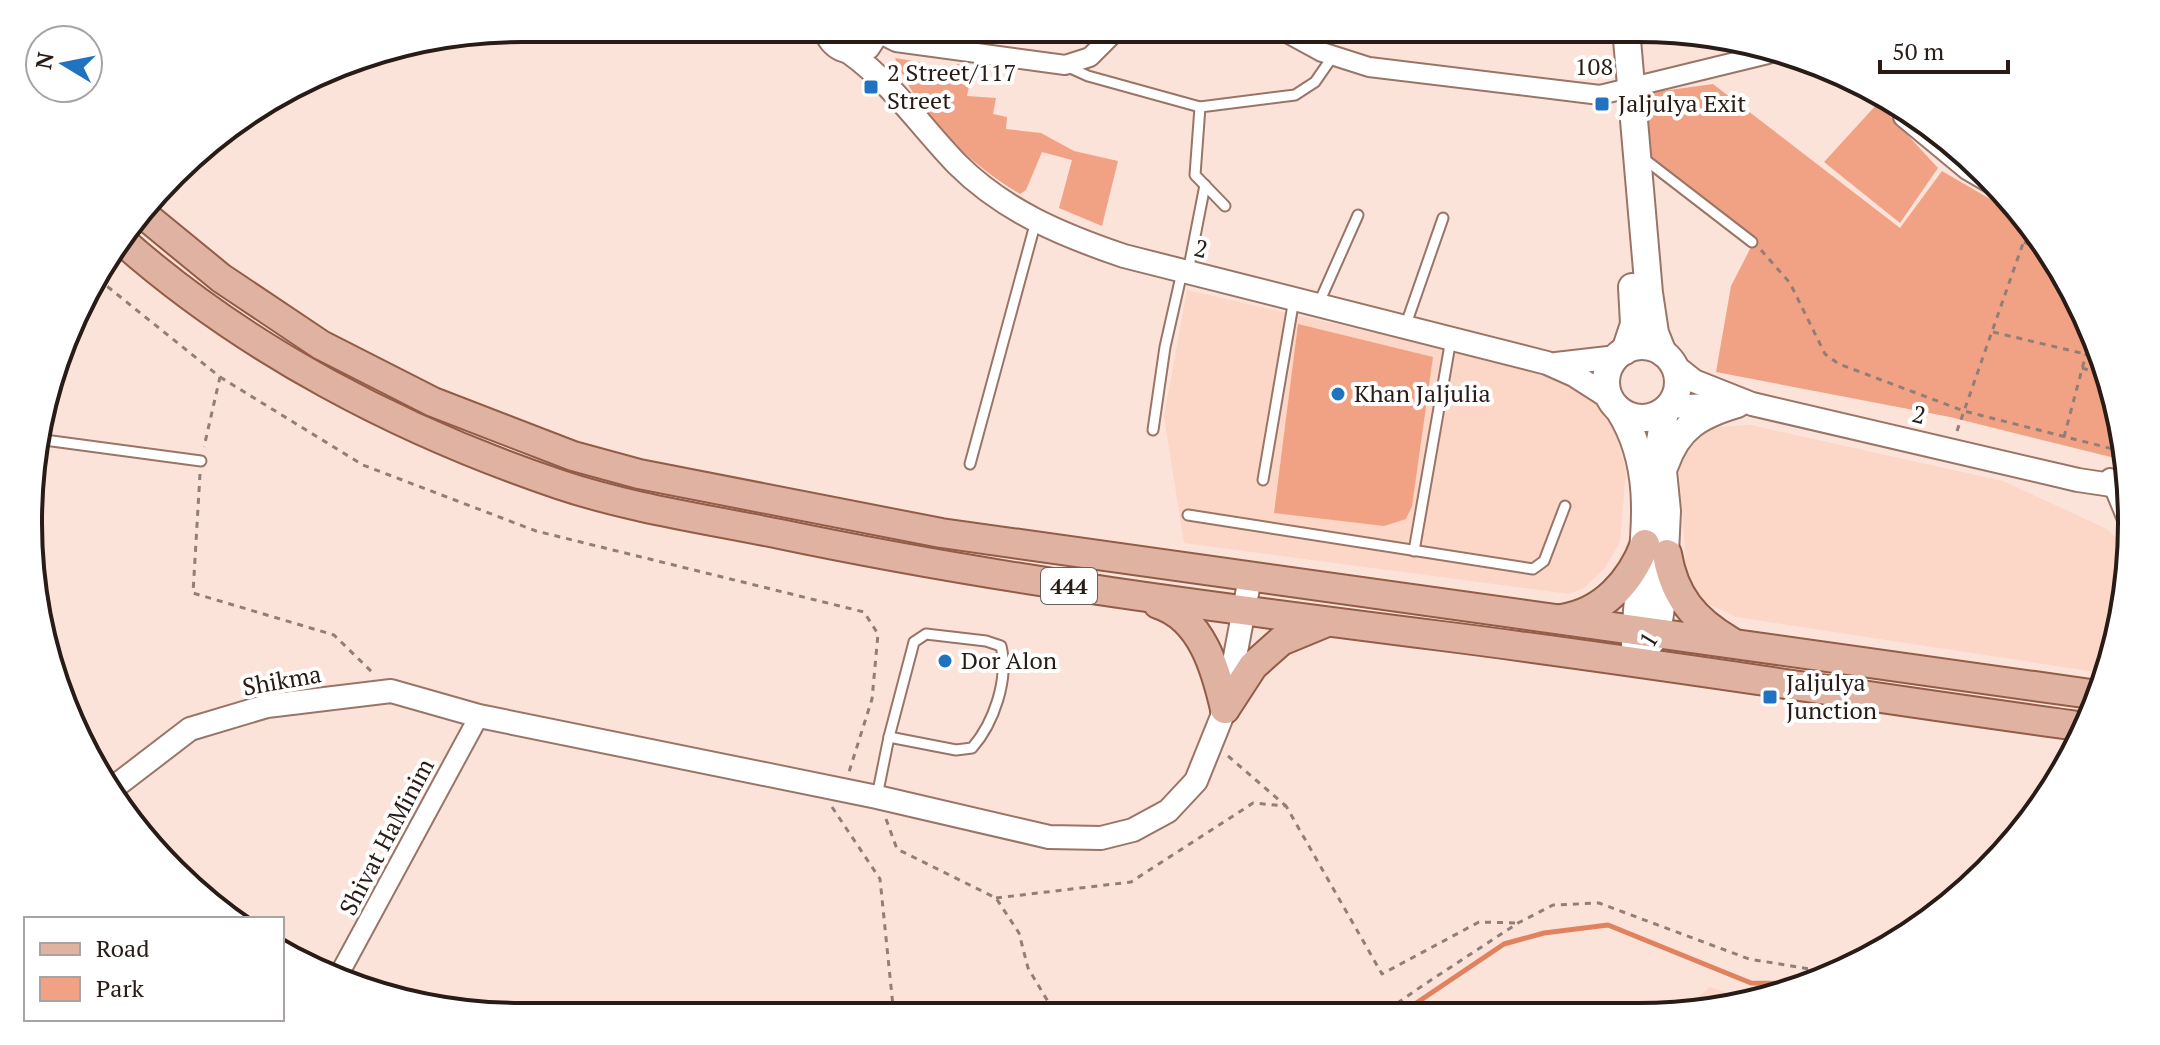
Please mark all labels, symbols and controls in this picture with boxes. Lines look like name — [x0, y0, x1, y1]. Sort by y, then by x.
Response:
north arrow — [24, 24, 104, 104]
scale bar — [1880, 24, 2008, 74]
text: 50 m — [1892, 35, 1944, 67]
text: N — [28, 49, 60, 71]
street label: 108 — [1575, 50, 1613, 82]
place label: 2 Street/117 Street — [887, 56, 1016, 116]
marker: 2 Street/117 Street — [862, 78, 880, 96]
place label: Jaljulya Exit — [1618, 87, 1746, 119]
marker: Jaljulya Exit — [1593, 95, 1611, 113]
street label: 2 — [1191, 231, 1211, 265]
place label: Khan Jaljulia — [1354, 377, 1491, 409]
marker: Khan Jaljulia — [1329, 385, 1347, 403]
street label: 2 — [1909, 397, 1929, 431]
road number: 444 — [1041, 568, 1097, 604]
street label: 1 — [1631, 626, 1665, 653]
place label: Dor Alon — [961, 644, 1057, 676]
marker: Dor Alon — [936, 652, 954, 670]
street label: Shikma — [240, 657, 324, 703]
place label: Jaljulya Junction — [1786, 666, 1877, 726]
marker: Jaljulya Junction — [1761, 688, 1779, 706]
street label: Shivat HaMinim — [331, 752, 441, 920]
legend — [24, 917, 284, 1021]
text: Road — [96, 932, 150, 964]
text: Park — [96, 972, 145, 1004]

